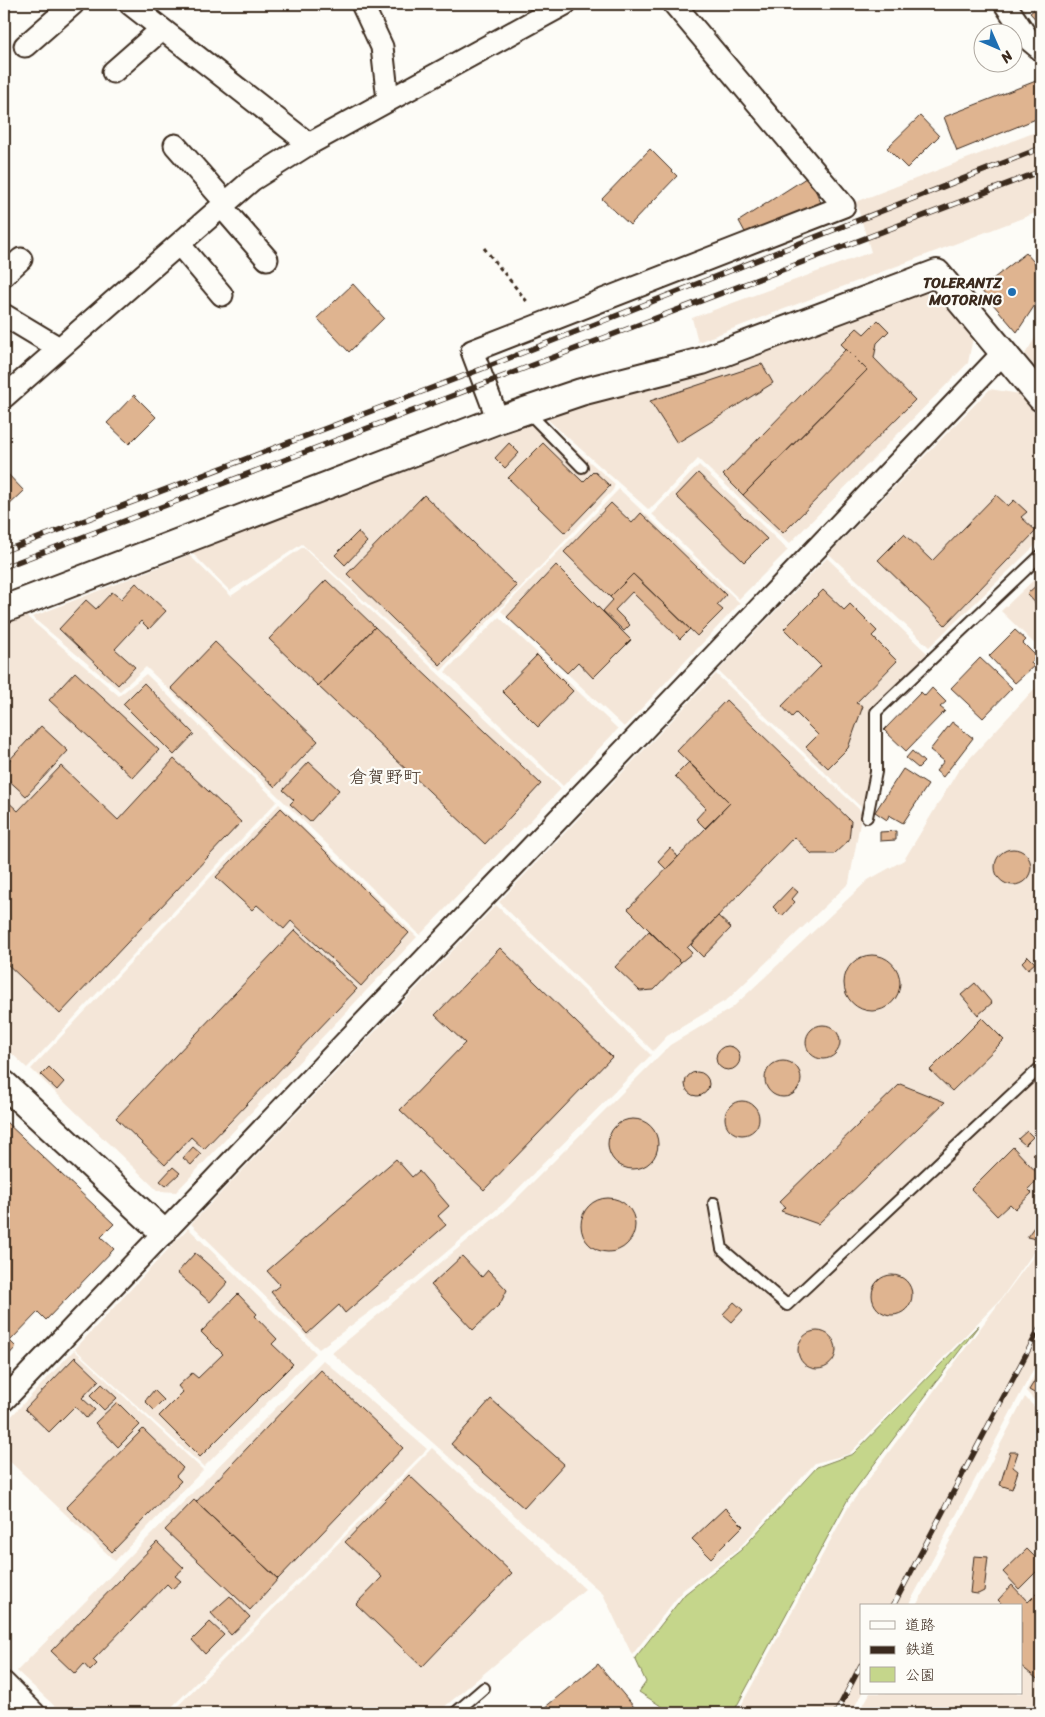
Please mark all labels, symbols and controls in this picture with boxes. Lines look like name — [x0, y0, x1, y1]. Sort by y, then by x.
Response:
north arrow — [972, 22, 1022, 72]
text: N — [994, 44, 1020, 69]
place label: TOLERANTZ MOTORING — [923, 270, 1002, 313]
marker: TOLERANTZ MOTORING — [1006, 286, 1018, 298]
district label: 倉賀野町 — [349, 761, 421, 793]
legend — [860, 1604, 1022, 1694]
text: 道路 — [905, 1612, 935, 1638]
text: 鉄道 — [905, 1636, 935, 1662]
text: 公園 — [905, 1662, 935, 1688]

